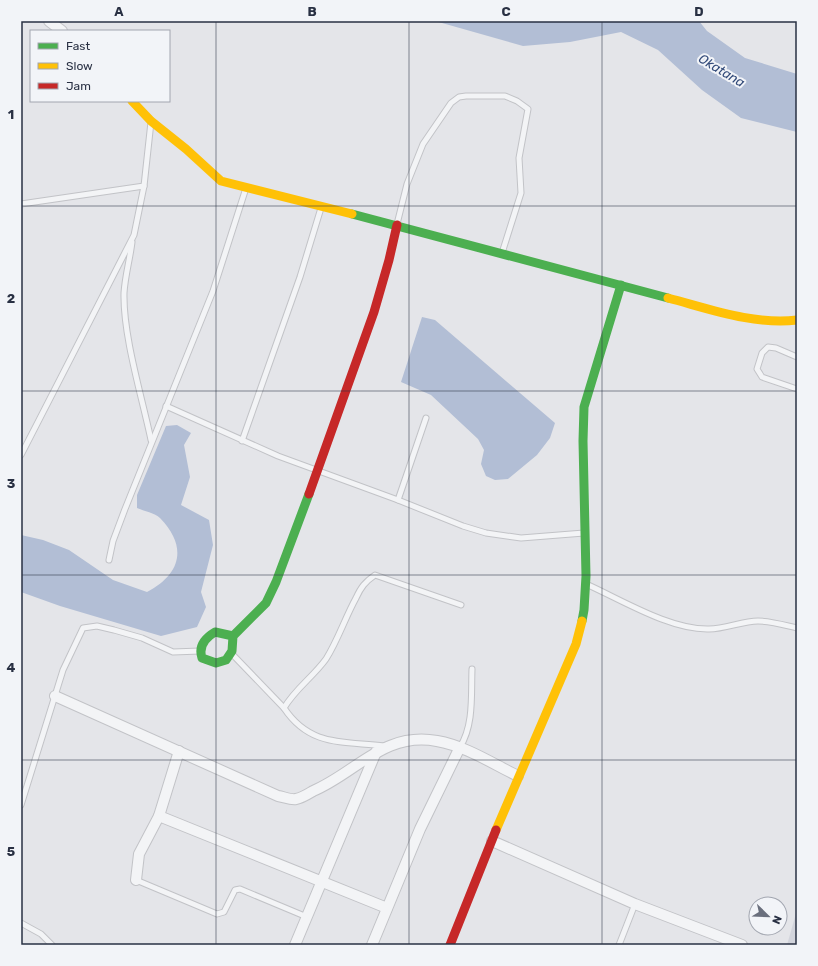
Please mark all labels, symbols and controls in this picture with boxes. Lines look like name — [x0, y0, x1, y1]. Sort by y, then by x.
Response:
text: A — [114, 4, 124, 19]
text: B — [307, 4, 317, 19]
text: C — [501, 4, 511, 19]
text: D — [694, 4, 704, 19]
legend — [30, 30, 170, 102]
text: Fast — [66, 39, 90, 53]
water label: Okatana — [696, 51, 748, 90]
text: Slow — [66, 59, 93, 73]
text: Jam — [66, 79, 91, 93]
text: 1 — [8, 107, 14, 122]
text: 2 — [7, 291, 15, 306]
text: 3 — [7, 476, 16, 491]
text: 4 — [7, 660, 16, 675]
text: 5 — [7, 844, 15, 859]
north arrow — [748, 896, 788, 936]
text: N — [769, 914, 784, 926]

